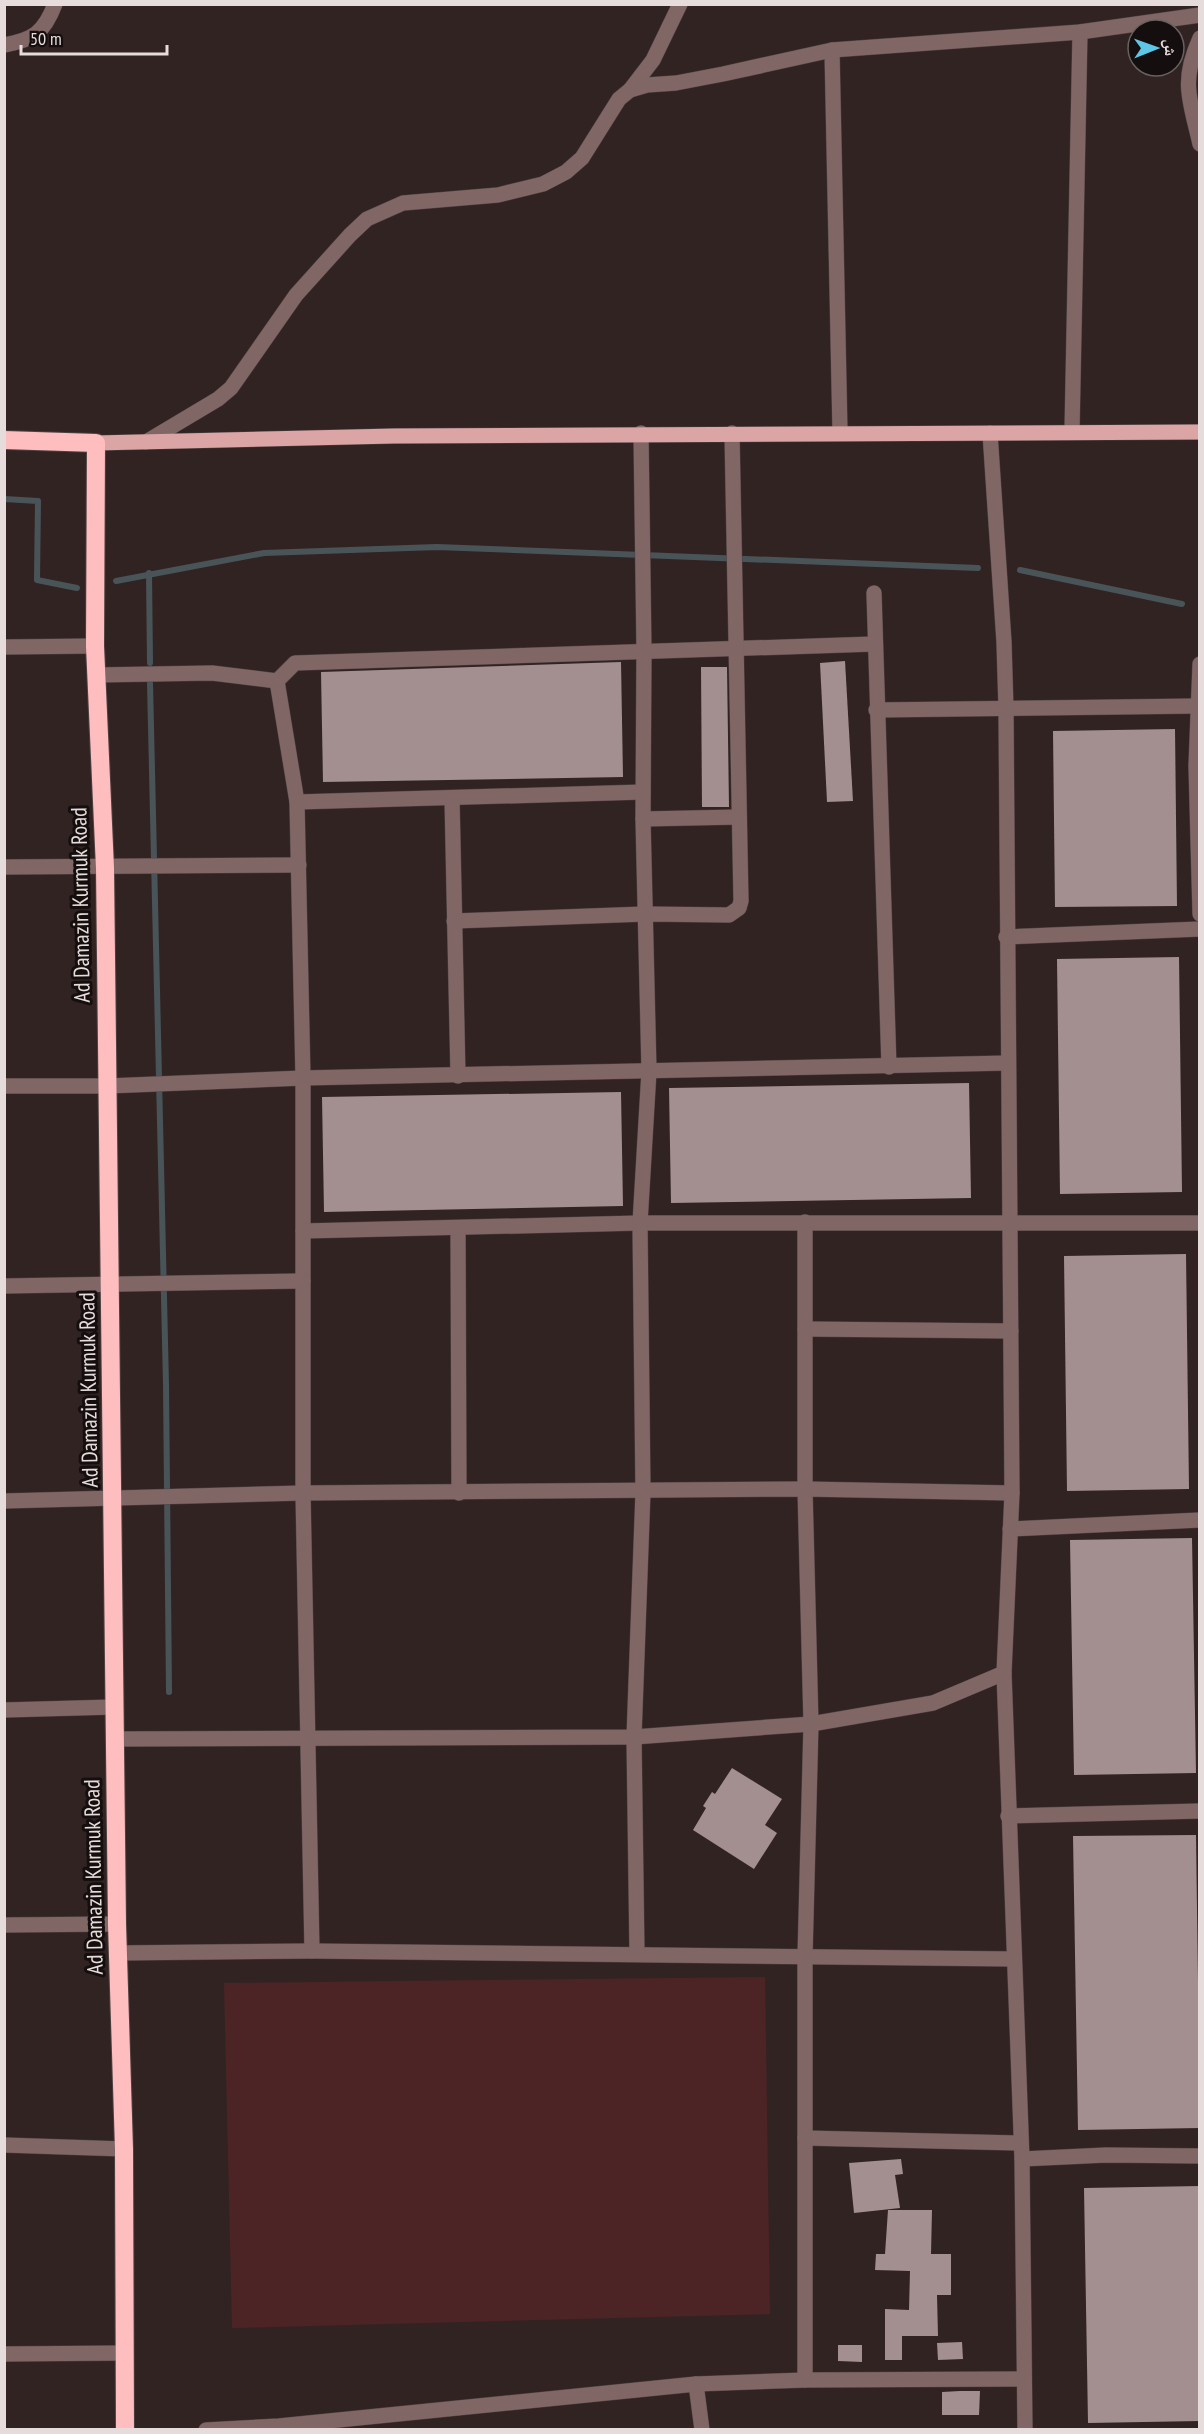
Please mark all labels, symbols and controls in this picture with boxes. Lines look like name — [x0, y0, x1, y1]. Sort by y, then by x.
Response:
scale bar — [21, 18, 166, 56]
north arrow — [1126, 18, 1186, 78]
text: 50 m — [30, 27, 62, 50]
text: ش — [1161, 39, 1181, 56]
street label: Ad Damazin Kurmuk Road — [64, 807, 96, 1003]
street label: Ad Damazin Kurmuk Road — [72, 1292, 104, 1488]
street label: Ad Damazin Kurmuk Road — [77, 1779, 109, 1975]

